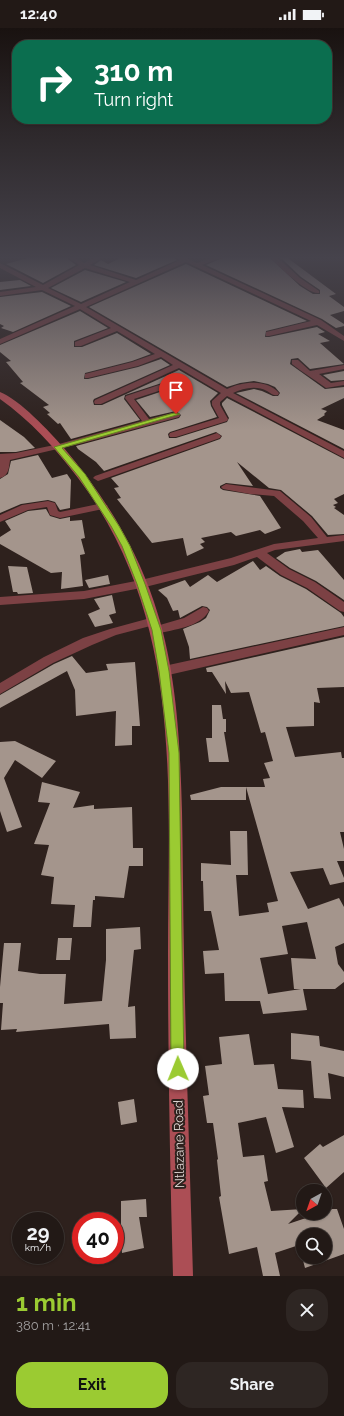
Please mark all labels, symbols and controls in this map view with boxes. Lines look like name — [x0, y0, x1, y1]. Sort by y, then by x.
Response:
text: 12:40 — [20, 5, 57, 23]
text: 310 m — [94, 55, 173, 88]
icon: right — [28, 56, 80, 108]
text: Turn right — [94, 89, 173, 110]
pin — [159, 373, 193, 414]
icon: arrive — [165, 379, 187, 401]
position arrow — [157, 1048, 199, 1090]
street label: Ntlazane Road — [171, 1100, 187, 1188]
north arrow — [296, 1184, 332, 1220]
map controls — [296, 1184, 332, 1264]
speed limit sign: 40 — [72, 1212, 124, 1264]
text: 29 — [26, 1221, 50, 1245]
button: search — [296, 1228, 332, 1264]
text: km/h — [25, 1242, 51, 1253]
text: 1 min — [16, 1288, 77, 1317]
button: close — [286, 1289, 328, 1331]
text: 380 m · 12:41 — [16, 1318, 90, 1333]
button: Exit — [16, 1362, 168, 1408]
button: Share — [176, 1362, 328, 1408]

